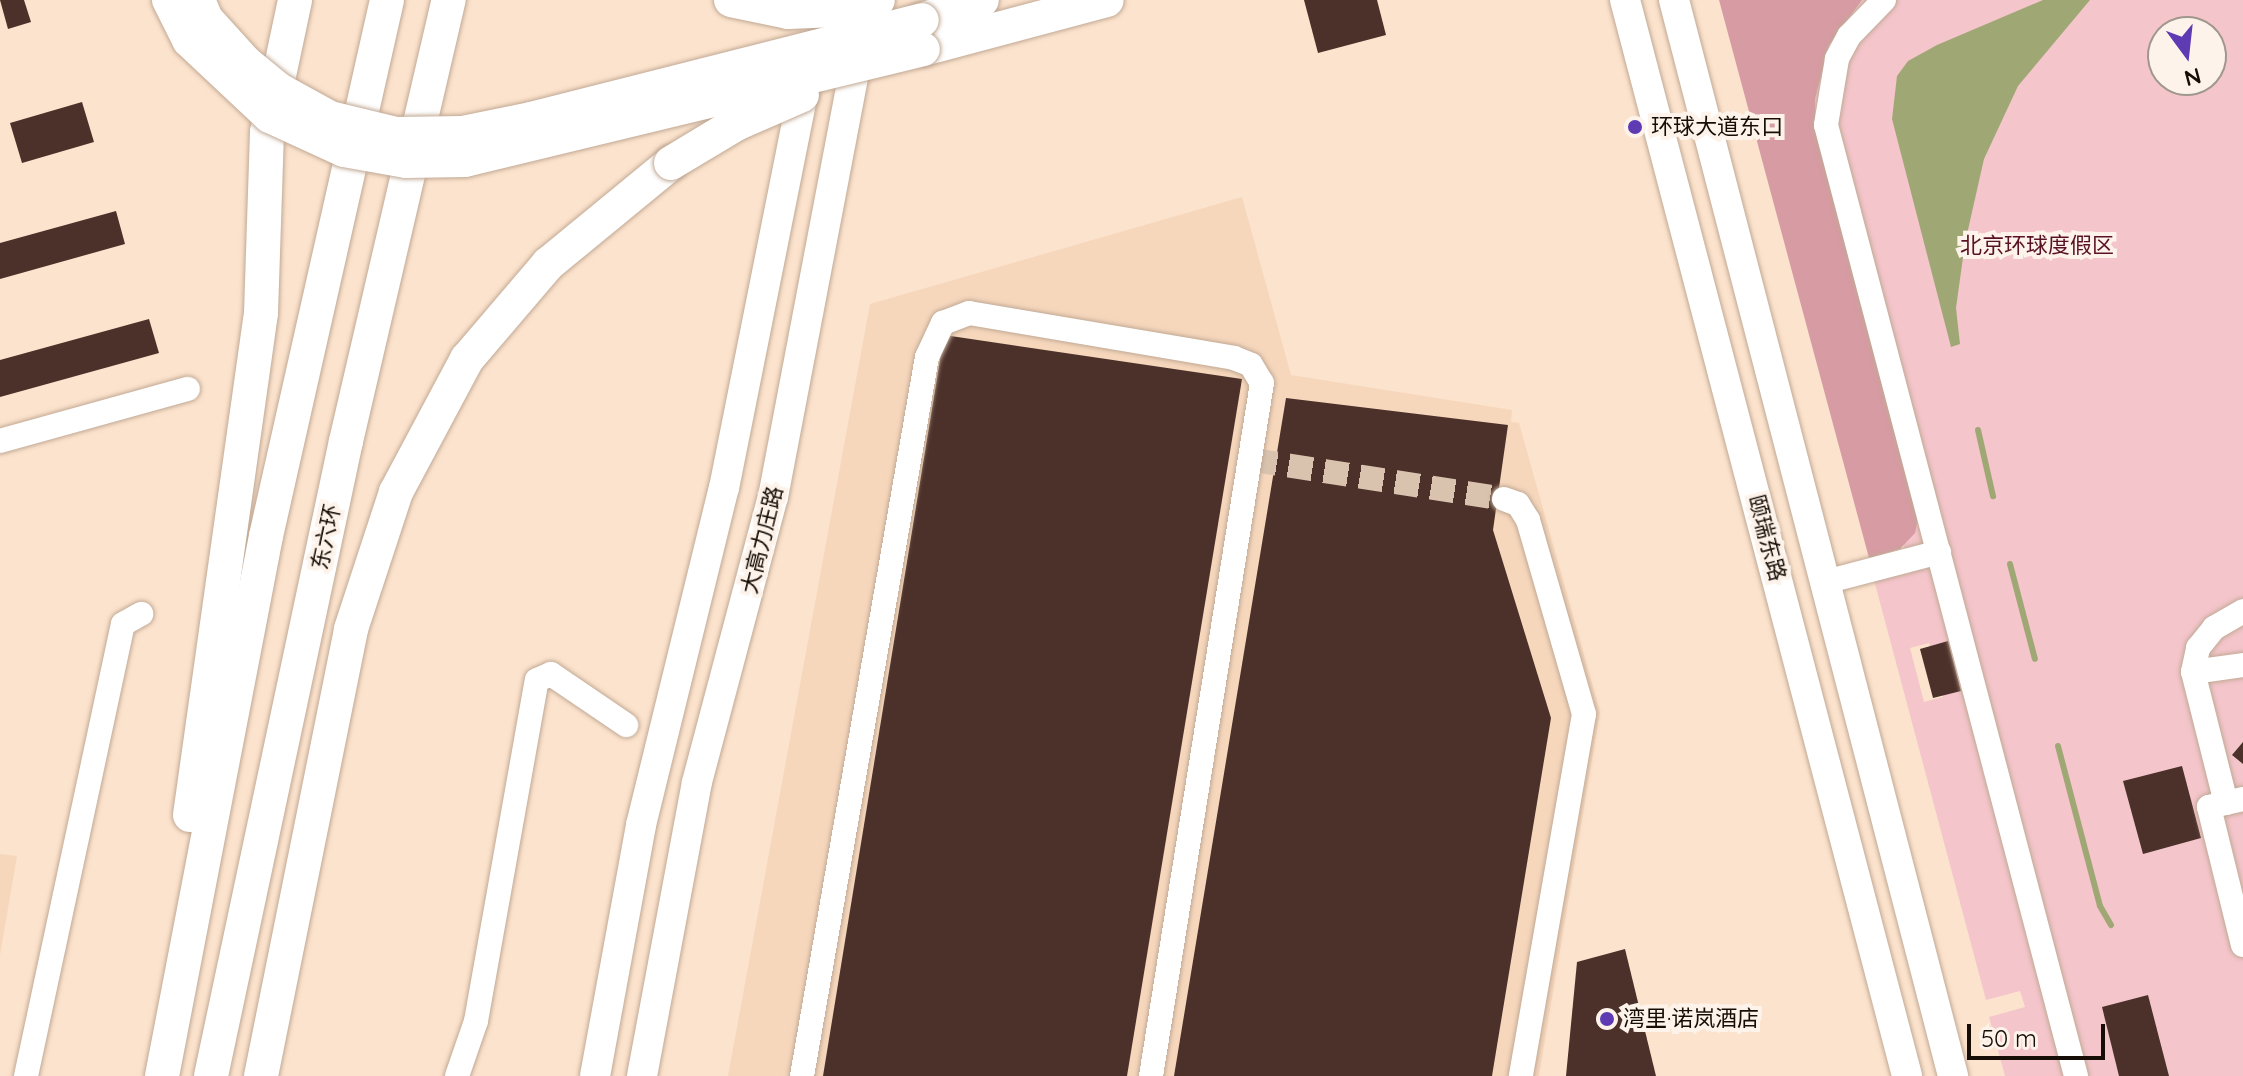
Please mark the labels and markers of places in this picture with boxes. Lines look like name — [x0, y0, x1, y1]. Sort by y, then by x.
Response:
place label: 环球大道东口 — [1651, 114, 1783, 140]
marker: 环球大道东口 — [1626, 118, 1644, 136]
place label: 湾里·诺岚酒店 — [1623, 1006, 1759, 1032]
marker: 湾里·诺岚酒店 — [1598, 1010, 1616, 1028]

